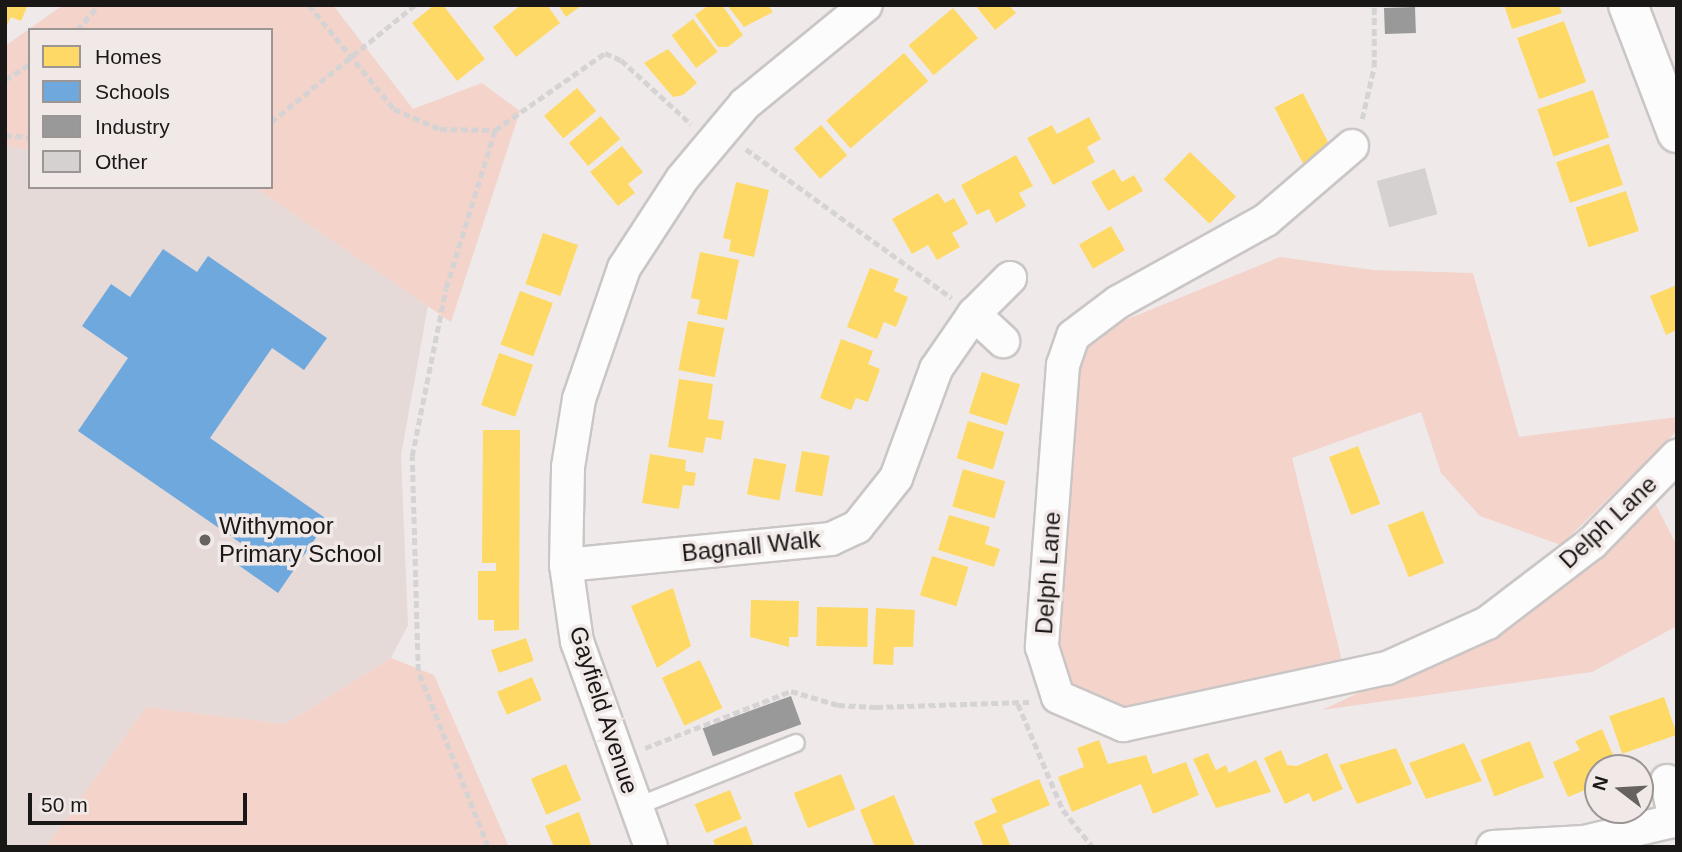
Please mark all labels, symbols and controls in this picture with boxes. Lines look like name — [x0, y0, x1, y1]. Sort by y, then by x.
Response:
legend — [28, 28, 273, 189]
text: Homes — [95, 45, 162, 68]
text: Schools — [95, 80, 170, 103]
text: Industry — [95, 115, 170, 138]
text: Other — [95, 150, 148, 173]
street label: Delph Lane — [1553, 470, 1663, 574]
street label: Delph Lane — [1029, 511, 1067, 635]
place label: Withymoor Primary School — [219, 512, 382, 568]
street label: Bagnall Walk — [680, 524, 822, 568]
marker: Withymoor Primary School — [197, 532, 213, 548]
street label: Gayfield Avenue — [563, 622, 645, 798]
north arrow — [1584, 754, 1654, 824]
text: N — [1588, 774, 1612, 793]
scale bar — [32, 778, 250, 822]
text: 50 m — [41, 793, 88, 816]

